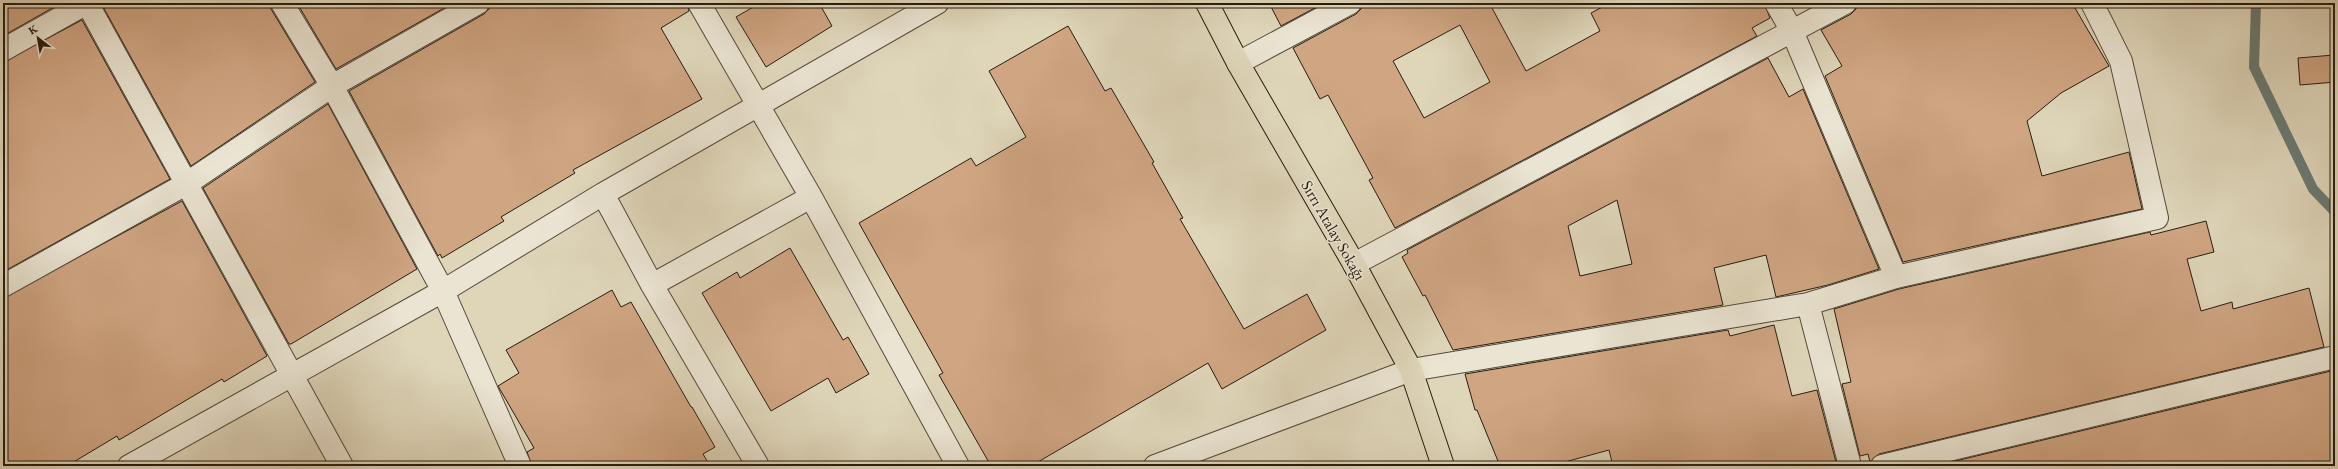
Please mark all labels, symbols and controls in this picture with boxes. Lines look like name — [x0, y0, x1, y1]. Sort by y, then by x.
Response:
north arrow — [18, 18, 58, 58]
text: K — [26, 21, 41, 38]
street label: Sırrı Atalay Sokağı — [1297, 177, 1371, 284]

